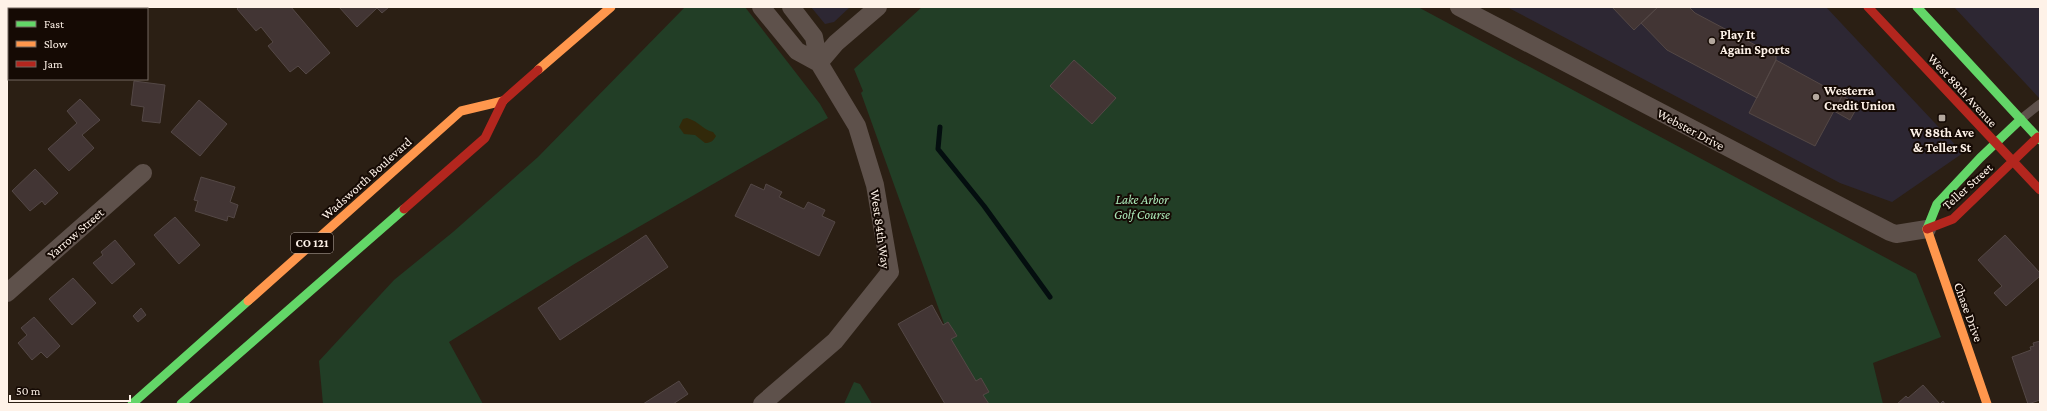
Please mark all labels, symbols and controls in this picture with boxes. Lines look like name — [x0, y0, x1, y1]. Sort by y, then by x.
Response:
legend — [8, 8, 148, 80]
text: Fast — [44, 17, 65, 31]
place label: Play It Again Sports — [1719, 27, 1790, 57]
marker: Play It Again Sports — [1707, 36, 1717, 46]
text: Slow — [44, 37, 68, 51]
street label: West 88th Avenue — [1925, 51, 2001, 130]
text: Jam — [43, 57, 63, 71]
place label: Westerra Credit Union — [1823, 83, 1896, 113]
marker: Westerra Credit Union — [1811, 92, 1821, 102]
street label: Webster Drive — [1655, 105, 1727, 154]
marker: W 88th Ave & Teller St — [1937, 113, 1947, 123]
place label: W 88th Ave & Teller St — [1909, 125, 1974, 155]
street label: Wadsworth Boulevard — [318, 134, 415, 223]
street label: Teller Street — [1939, 159, 1996, 213]
street label: West 84th Way — [868, 189, 894, 271]
park label: Lake Arbor Golf Course — [1114, 192, 1170, 222]
street label: Yarrow Street — [44, 204, 107, 262]
road number: CO 121 — [291, 233, 333, 253]
street label: Chase Drive — [1951, 280, 1986, 344]
scale bar — [10, 377, 130, 403]
text: 50 m — [16, 384, 41, 398]

